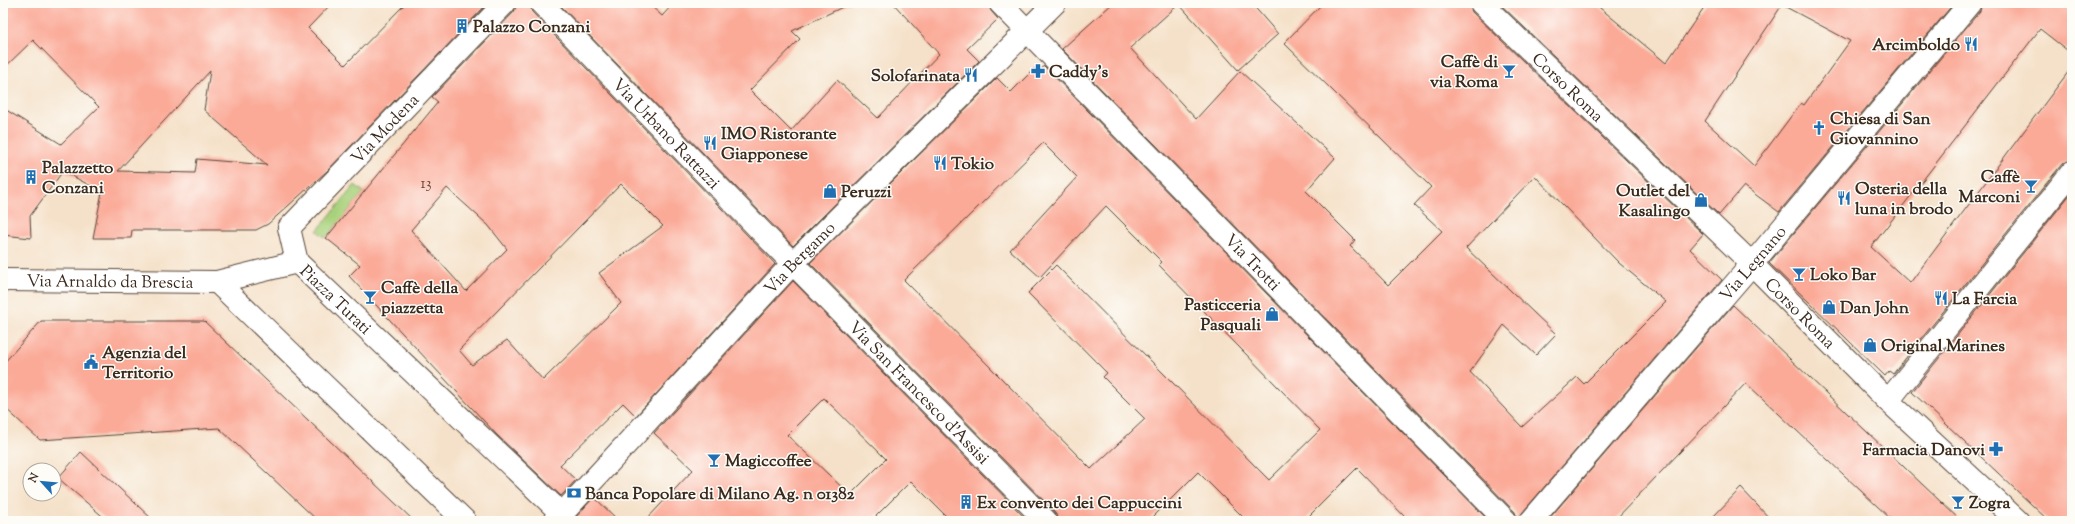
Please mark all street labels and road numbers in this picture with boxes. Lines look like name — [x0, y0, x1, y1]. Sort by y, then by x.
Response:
street label: Corso Roma — [1525, 48, 1608, 129]
street label: Via Urbano Rattazzi — [606, 74, 725, 196]
street label: Via Modena — [347, 89, 426, 170]
street label: Via Bergamo — [760, 217, 842, 301]
street label: Via Legnano — [1715, 221, 1793, 307]
street label: Via Trotti — [1218, 229, 1285, 297]
street label: Piazza Turati — [293, 260, 376, 341]
street label: Via Arnaldo da Brescia — [26, 270, 194, 296]
street label: Corso Roma — [1758, 273, 1840, 355]
street label: Via San Francesco d'Assisi — [842, 317, 994, 471]

